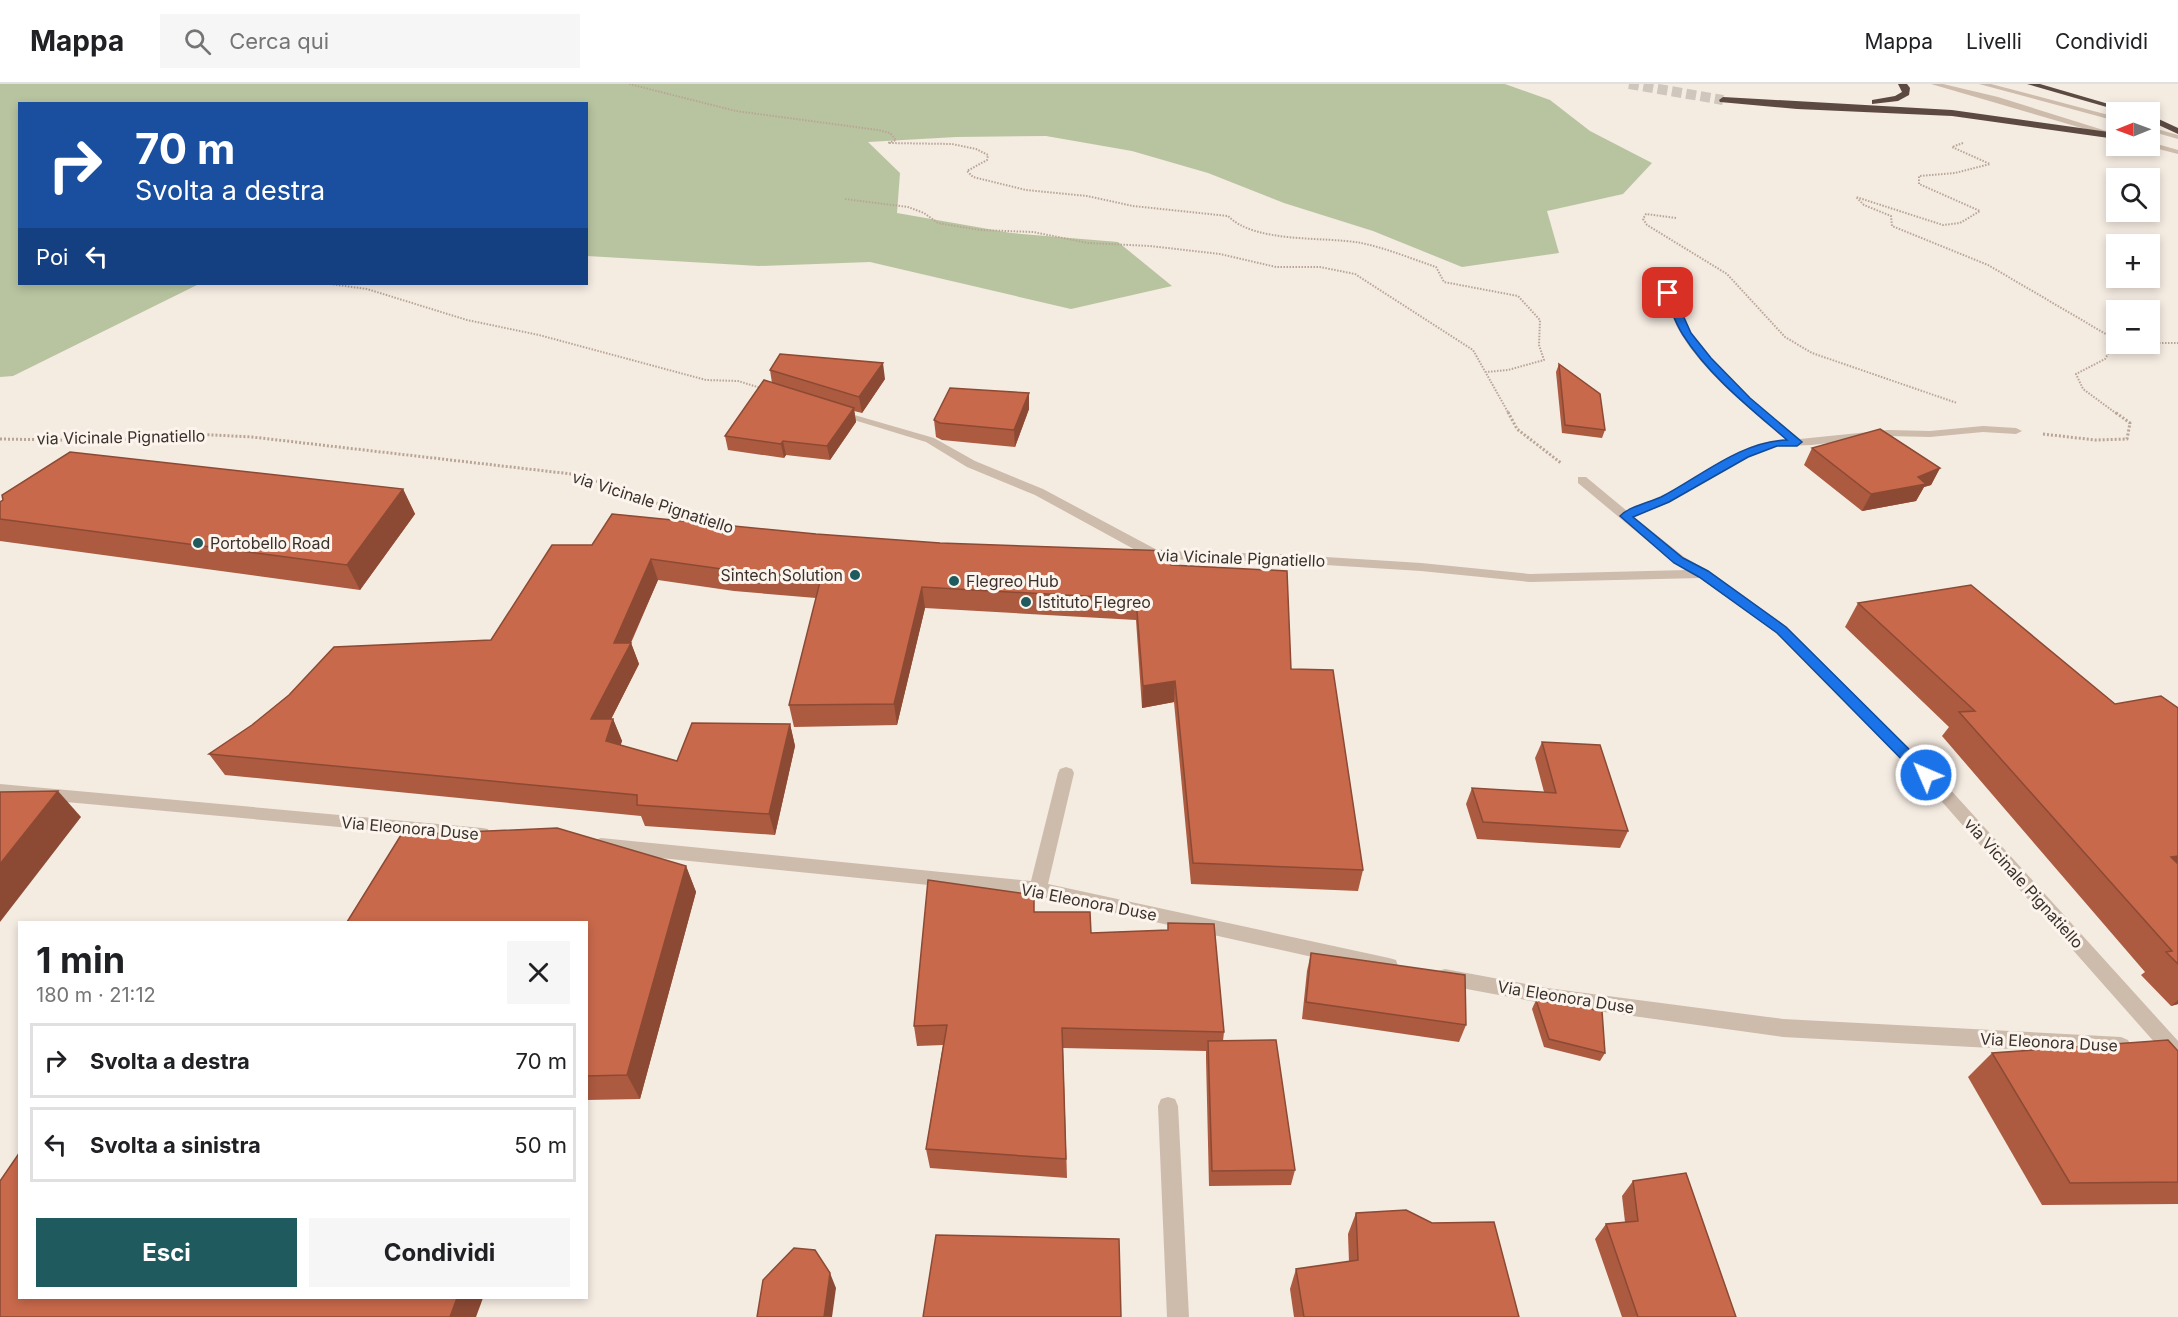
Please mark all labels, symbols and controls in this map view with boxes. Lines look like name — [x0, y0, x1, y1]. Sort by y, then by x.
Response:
search box — [160, 14, 580, 68]
text: Mappa — [30, 24, 124, 58]
icon: search — [181, 25, 214, 58]
text: Cerca qui — [229, 28, 329, 54]
text: Mappa — [1865, 29, 1933, 54]
text: Livelli — [1966, 29, 2022, 54]
text: Condividi — [2055, 29, 2148, 54]
north arrow — [2106, 102, 2160, 156]
map controls — [2106, 102, 2160, 354]
text: 70 m — [135, 123, 235, 174]
icon: right — [36, 126, 114, 204]
button: search — [2106, 168, 2160, 222]
text: Svolta a destra — [135, 174, 325, 207]
button: + — [2106, 234, 2160, 288]
icon: left — [80, 240, 113, 273]
text: Poi — [36, 244, 68, 270]
pin — [1642, 267, 1693, 318]
icon: arrive — [1651, 276, 1684, 309]
button: − — [2106, 300, 2160, 354]
street label: via Vicinale Pignatiello — [37, 426, 205, 448]
street label: via Vicinale Pignatiello — [570, 466, 736, 538]
place label: Portobello Road — [210, 533, 330, 553]
marker: Portobello Road — [191, 536, 205, 550]
street label: via Vicinale Pignatiello — [1156, 545, 1326, 571]
place label: Sintech Solution — [721, 565, 843, 585]
marker: Sintech Solution — [848, 568, 862, 582]
place label: Flegreo Hub — [966, 571, 1059, 591]
marker: Flegreo Hub — [947, 574, 961, 588]
place label: Istituto Flegreo — [1038, 592, 1151, 612]
marker: Istituto Flegreo — [1019, 595, 1033, 609]
position arrow — [1894, 743, 1958, 807]
street label: Via Eleonora Duse — [340, 812, 480, 844]
street label: via Vicinale Pignatiello — [1960, 814, 2088, 952]
street label: Via Eleonora Duse — [1019, 879, 1159, 925]
text: 1 min — [36, 938, 125, 982]
button: close — [507, 941, 570, 1004]
street label: Via Eleonora Duse — [1496, 976, 1636, 1018]
text: 180 m · 21:12 — [36, 983, 156, 1007]
street label: Via Eleonora Duse — [1979, 1028, 2119, 1056]
icon: right — [39, 1044, 72, 1077]
text: Svolta a destra — [90, 1048, 250, 1074]
text: 70 m — [516, 1048, 567, 1074]
icon: left — [39, 1128, 72, 1161]
text: Svolta a sinistra — [90, 1132, 261, 1158]
text: 50 m — [514, 1132, 567, 1158]
button: Esci — [36, 1218, 297, 1287]
button: Condividi — [309, 1218, 570, 1287]

